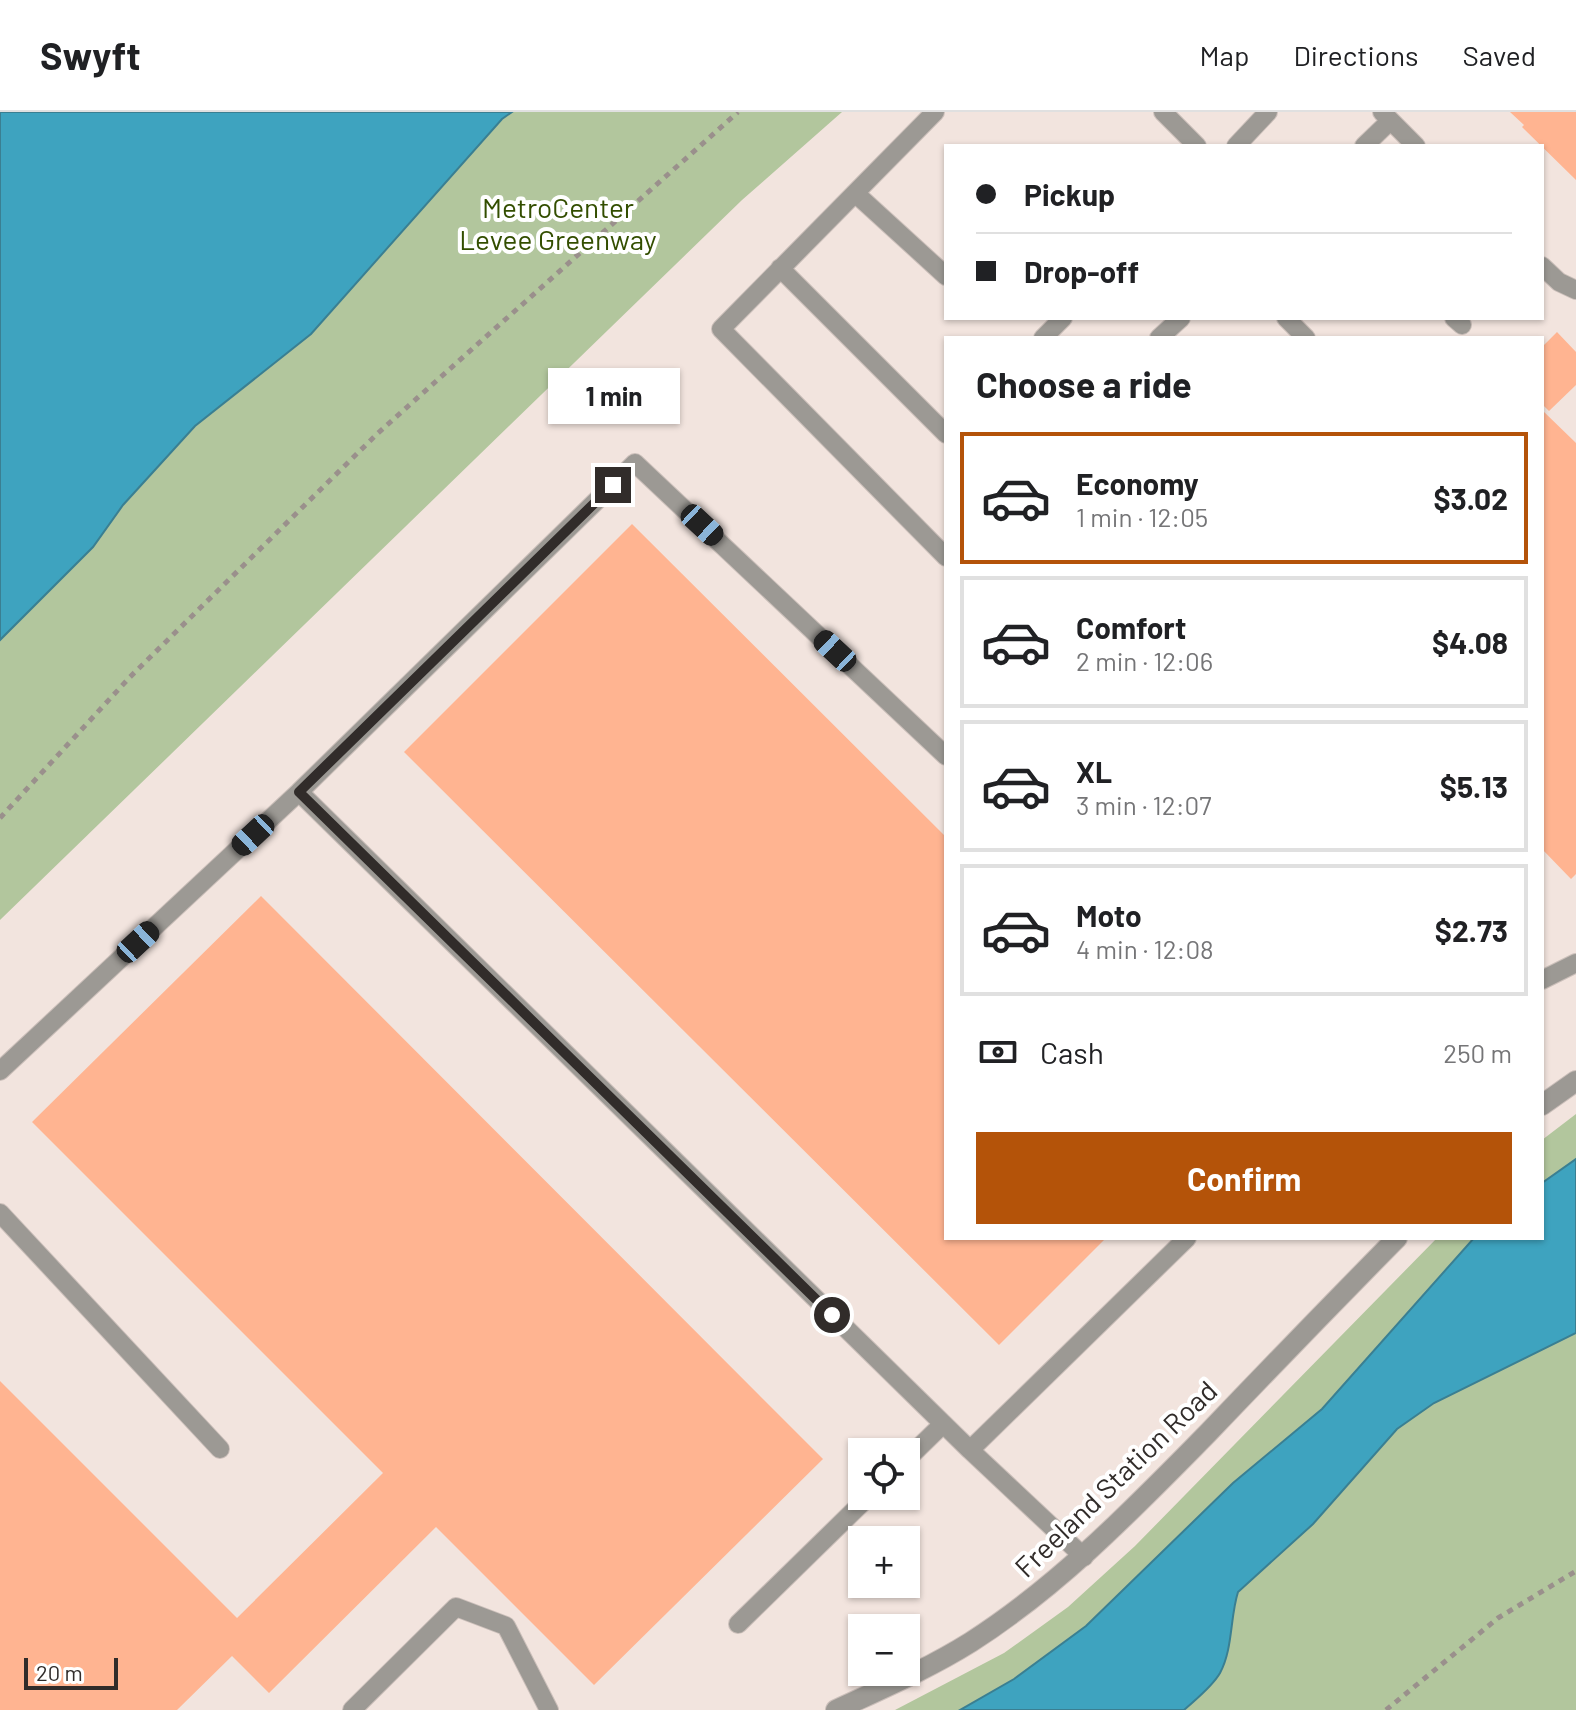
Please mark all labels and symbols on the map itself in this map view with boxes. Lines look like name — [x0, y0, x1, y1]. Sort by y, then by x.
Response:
park label: MetroCenter Levee Greenway — [459, 190, 657, 256]
callout: 1 min — [547, 369, 679, 425]
route end — [595, 467, 631, 503]
car — [676, 500, 728, 550]
car — [809, 626, 861, 676]
car — [227, 810, 279, 860]
car — [112, 917, 164, 967]
route start — [814, 1297, 850, 1333]
street label: Freeland Station Road — [1007, 1373, 1223, 1584]
scale bar — [24, 1654, 118, 1690]

